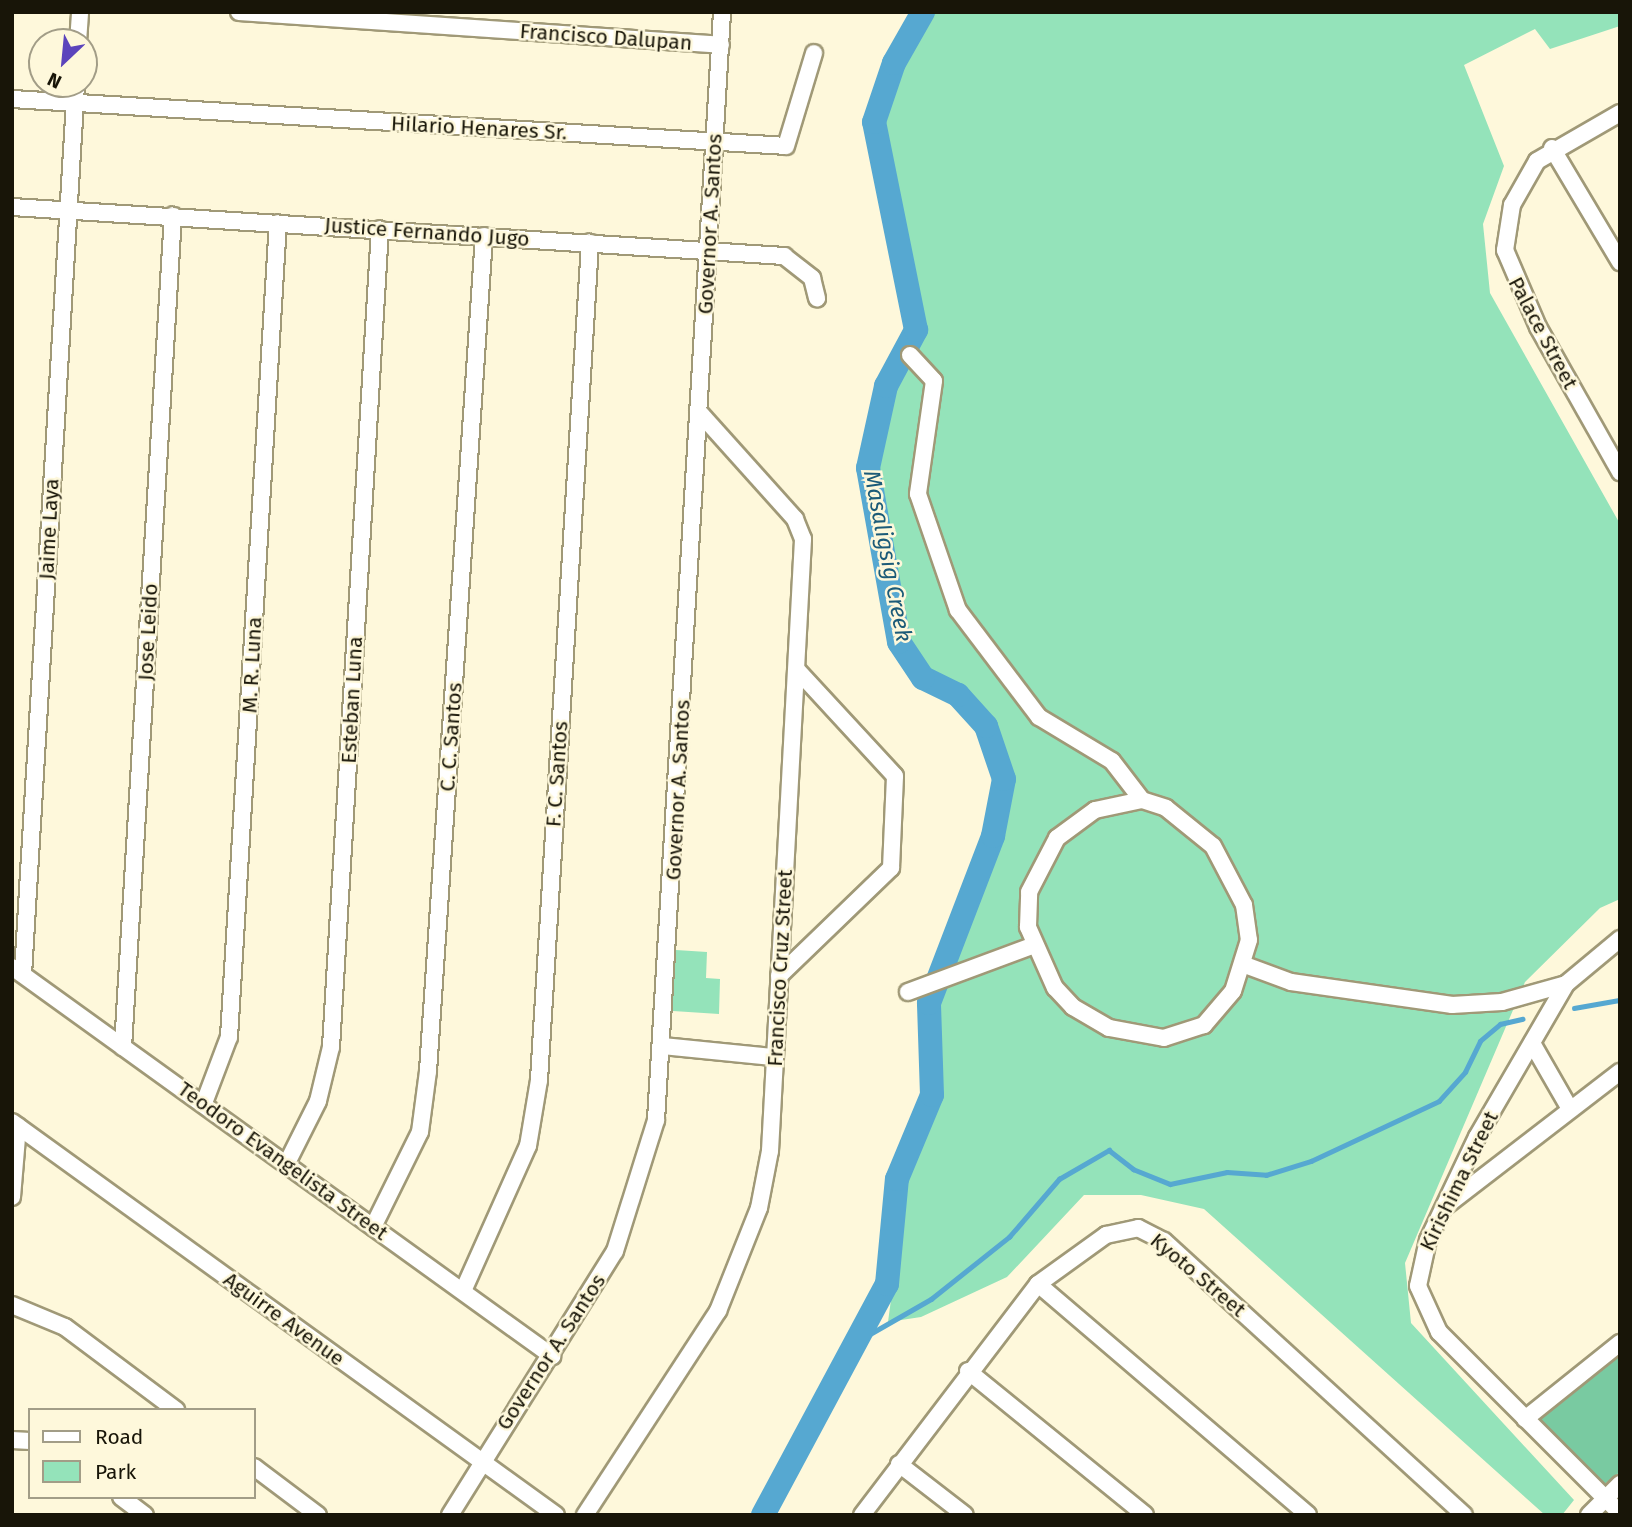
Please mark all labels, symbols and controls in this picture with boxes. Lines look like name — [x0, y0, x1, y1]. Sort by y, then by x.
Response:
street label: Francisco Dalupan — [519, 18, 693, 56]
north arrow — [28, 28, 98, 98]
text: N — [44, 67, 65, 94]
street label: Hilario Henares Sr. — [390, 111, 568, 145]
street label: Governor A. Santos — [693, 133, 727, 315]
street label: Justice Fernando Jugo — [324, 212, 530, 252]
street label: Palace Street — [1503, 273, 1583, 393]
water label: Masaligsig Creek — [858, 468, 918, 644]
street label: Jaime Laya — [34, 478, 64, 580]
street label: Jose Leido — [133, 583, 163, 681]
street label: M. R. Luna — [237, 616, 267, 714]
street label: Esteban Luna — [336, 636, 368, 764]
street label: C. C. Santos — [435, 682, 467, 792]
street label: Governor A. Santos — [661, 699, 695, 881]
street label: F. C. Santos — [541, 720, 573, 828]
street label: Francisco Cruz Street — [762, 869, 798, 1067]
street label: Teodoro Evangelista Street — [173, 1076, 393, 1246]
street label: Kirishima Street — [1414, 1107, 1504, 1255]
street label: Kyoto Street — [1145, 1228, 1251, 1322]
street label: Aguirre Avenue — [219, 1267, 349, 1371]
street label: Governor A. Santos — [491, 1269, 611, 1435]
legend — [28, 1408, 256, 1499]
text: Road — [95, 1424, 143, 1450]
text: Park — [95, 1459, 136, 1485]

